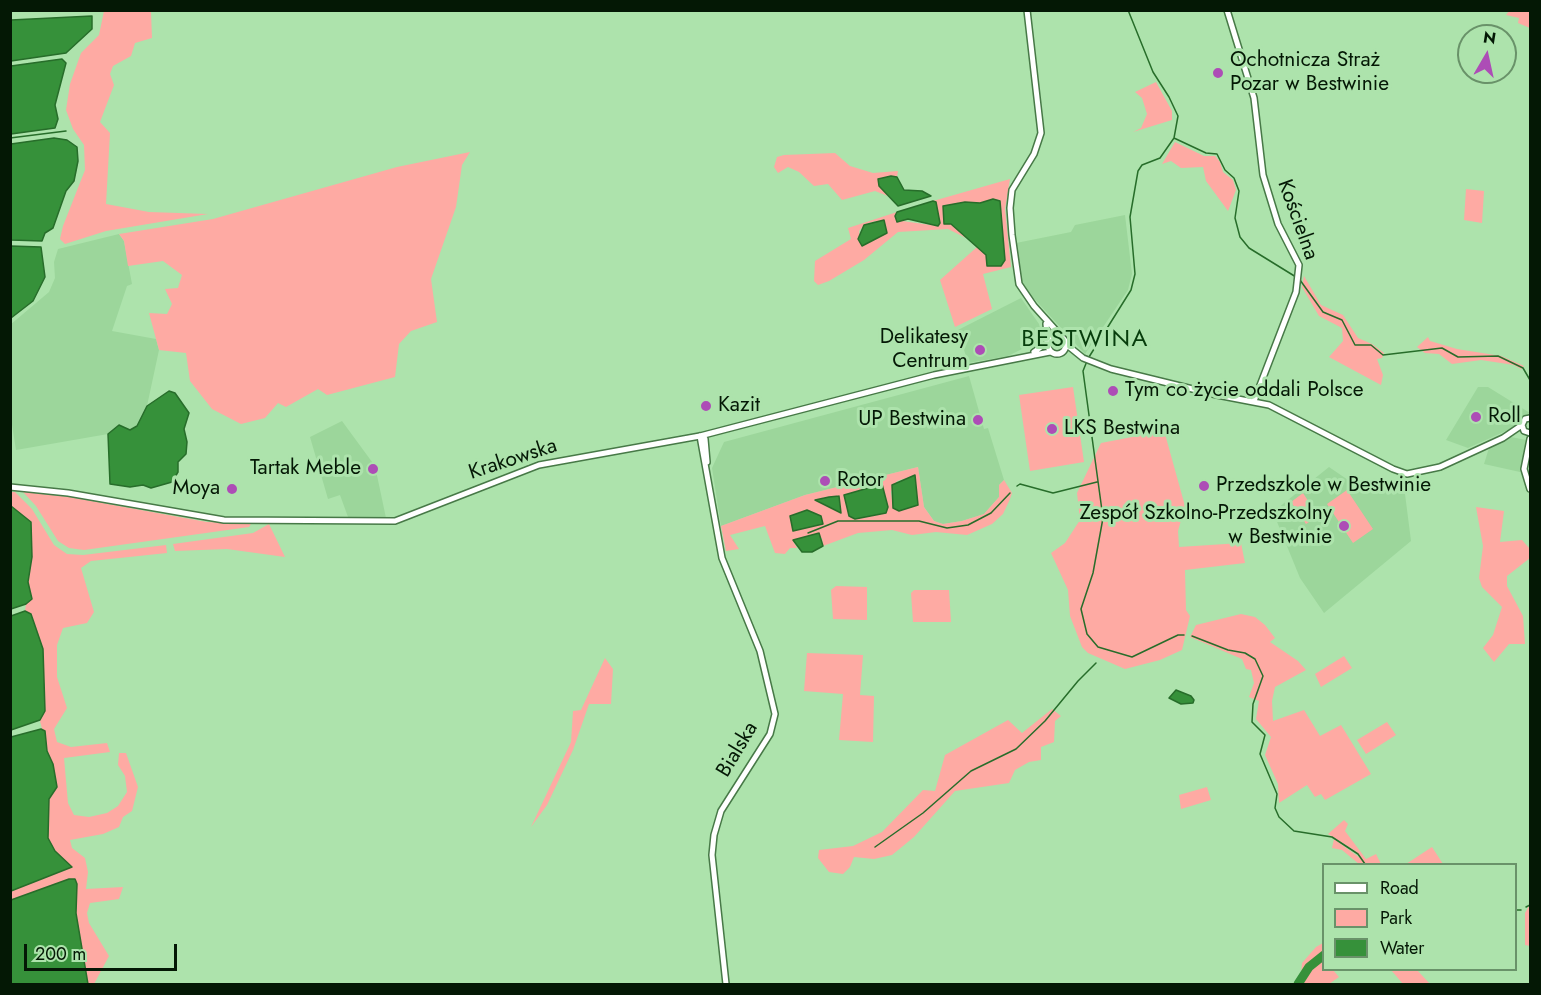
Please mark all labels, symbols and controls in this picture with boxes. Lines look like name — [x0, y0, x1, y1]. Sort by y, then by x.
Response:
north arrow — [1457, 24, 1517, 84]
text: N — [1482, 25, 1498, 50]
place label: Ochotnicza Straż Pozar w Bestwinie — [1230, 48, 1389, 98]
marker: Ochotnicza Straż Pozar w Bestwinie — [1211, 66, 1225, 80]
street label: Kościelna — [1271, 176, 1323, 264]
place label: Delikatesy Centrum — [880, 325, 968, 375]
district label: BESTWINA — [1021, 326, 1149, 354]
marker: Delikatesy Centrum — [973, 343, 987, 357]
place label: Tym co życie oddali Polsce — [1125, 378, 1364, 404]
marker: Tym co życie oddali Polsce — [1106, 384, 1120, 398]
place label: Kazit — [718, 393, 760, 419]
marker: Kazit — [699, 399, 713, 413]
place label: Roll — [1488, 404, 1521, 430]
place label: UP Bestwina — [858, 407, 966, 433]
marker: Roll — [1469, 410, 1483, 424]
marker: UP Bestwina — [971, 413, 985, 427]
place label: LKS Bestwina — [1064, 416, 1180, 442]
marker: LKS Bestwina — [1045, 422, 1059, 436]
street label: Krakowska — [466, 434, 560, 486]
place label: Tartak Meble — [250, 456, 361, 482]
marker: Tartak Meble — [366, 462, 380, 476]
place label: Rotor — [837, 468, 884, 494]
place label: Przedszkole w Bestwinie — [1216, 473, 1431, 499]
marker: Rotor — [818, 474, 832, 488]
place label: Moya — [172, 476, 220, 502]
marker: Przedszkole w Bestwinie — [1197, 479, 1211, 493]
marker: Moya — [225, 482, 239, 496]
place label: Zespół Szkolno-Przedszkolny w Bestwinie — [1079, 501, 1332, 551]
marker: Zespół Szkolno-Przedszkolny w Bestwinie — [1337, 519, 1351, 533]
street label: Bialska — [712, 718, 764, 782]
legend — [1322, 863, 1517, 971]
text: Road — [1380, 875, 1419, 901]
text: Park — [1380, 905, 1412, 931]
scale bar — [27, 932, 180, 970]
text: Water — [1380, 935, 1424, 961]
text: 200 m — [35, 941, 86, 967]

